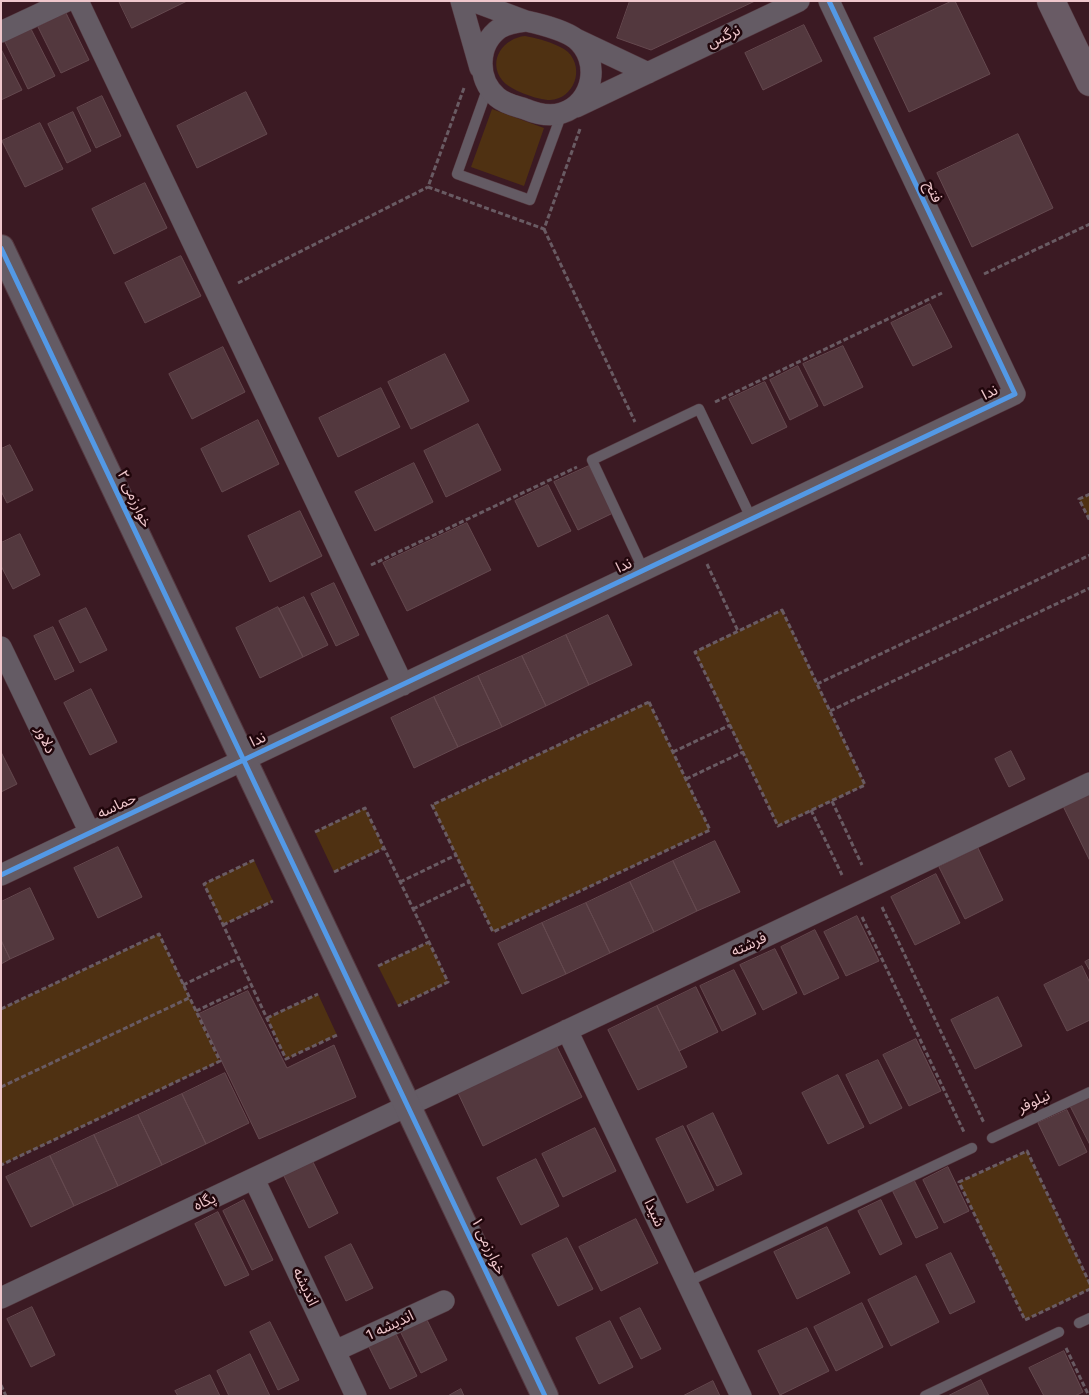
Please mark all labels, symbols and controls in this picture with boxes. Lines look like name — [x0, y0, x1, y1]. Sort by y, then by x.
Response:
street label: نرگس — [705, 22, 743, 52]
street label: فتح — [920, 178, 946, 206]
street label: ندا — [979, 381, 1001, 405]
street label: خوارزمی ۲ — [113, 467, 155, 531]
street label: ندا — [613, 555, 635, 577]
street label: دلاور — [31, 723, 59, 757]
street label: ندا — [247, 729, 269, 751]
street label: حماسه — [95, 789, 139, 823]
street label: فرشته — [729, 929, 769, 961]
street label: نیلوفر — [1015, 1087, 1053, 1117]
street label: پگاه — [191, 1189, 219, 1215]
street label: شیدا — [640, 1196, 668, 1230]
street label: خوارزمی ۱ — [467, 1214, 509, 1278]
street label: اندیشه — [288, 1265, 322, 1309]
street label: اندیشه 1 — [363, 1307, 417, 1345]

